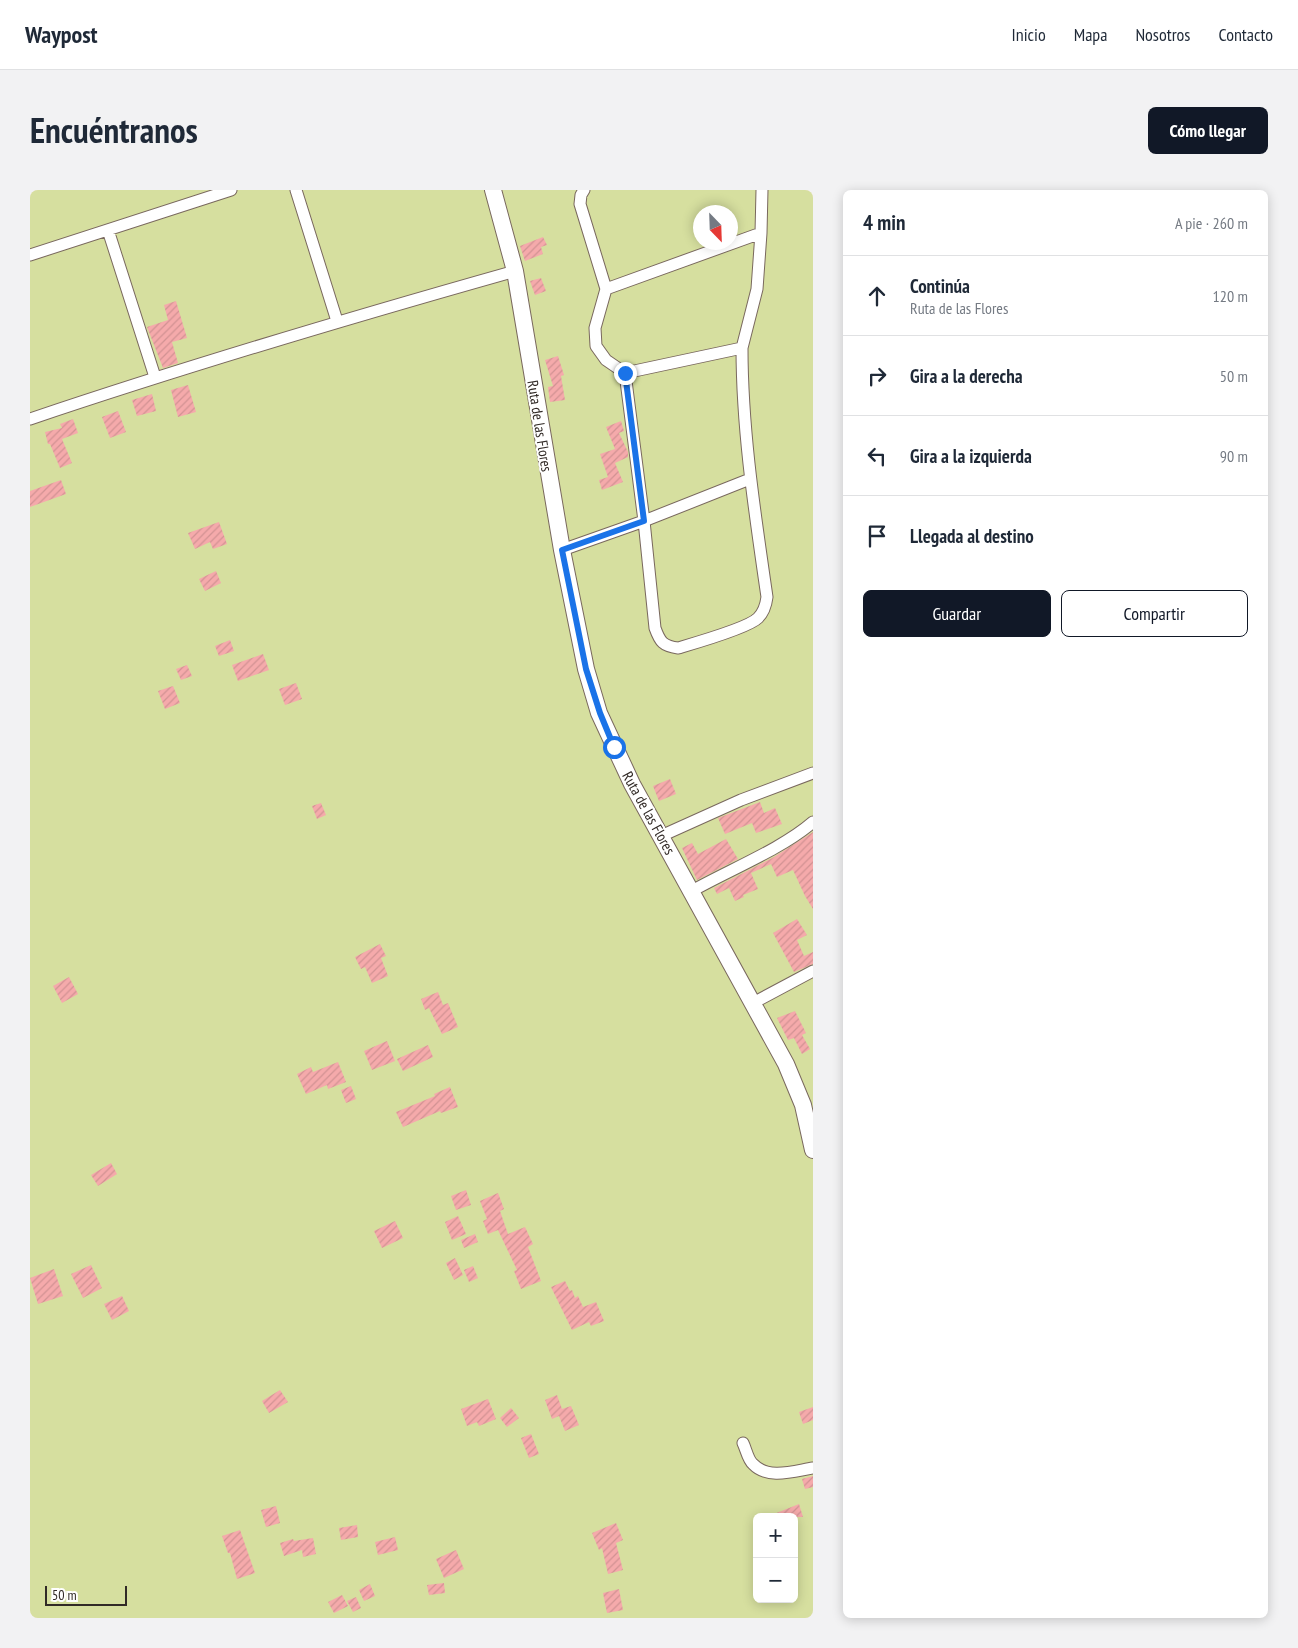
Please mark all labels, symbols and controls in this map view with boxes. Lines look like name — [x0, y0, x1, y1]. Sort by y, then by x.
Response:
text: Waypost — [25, 19, 98, 50]
text: Inicio — [1012, 23, 1046, 46]
text: Mapa — [1074, 23, 1107, 46]
text: Nosotros — [1135, 23, 1190, 46]
text: Contacto — [1218, 23, 1273, 46]
text: Encuéntranos — [30, 107, 198, 153]
button: Cómo llegar — [1148, 107, 1268, 154]
north arrow — [693, 205, 738, 250]
text: 4 min — [863, 209, 905, 236]
text: A pie · 260 m — [1175, 213, 1248, 233]
text: Continúa — [910, 274, 970, 298]
icon: ahead — [863, 282, 891, 310]
text: 120 m — [1213, 286, 1248, 306]
text: Ruta de las Flores — [910, 298, 1008, 318]
route end — [614, 362, 637, 385]
icon: right — [863, 362, 891, 390]
text: Gira a la derecha — [910, 364, 1023, 388]
text: 50 m — [1220, 366, 1248, 386]
street label: Ruta de las Flores — [523, 379, 557, 473]
icon: left — [863, 442, 891, 470]
text: Gira a la izquierda — [910, 444, 1032, 468]
text: 90 m — [1220, 446, 1248, 466]
icon: arrive — [863, 522, 891, 550]
text: Llegada al destino — [910, 524, 1034, 548]
button: Guardar — [863, 590, 1051, 637]
button: Compartir — [1061, 590, 1248, 637]
route start — [603, 736, 626, 759]
street label: Ruta de las Flores — [618, 768, 680, 858]
map controls — [753, 1513, 798, 1603]
button: + — [753, 1513, 798, 1558]
button: − — [753, 1558, 798, 1603]
scale bar — [45, 1583, 128, 1606]
text: 50 m — [52, 1586, 77, 1604]

